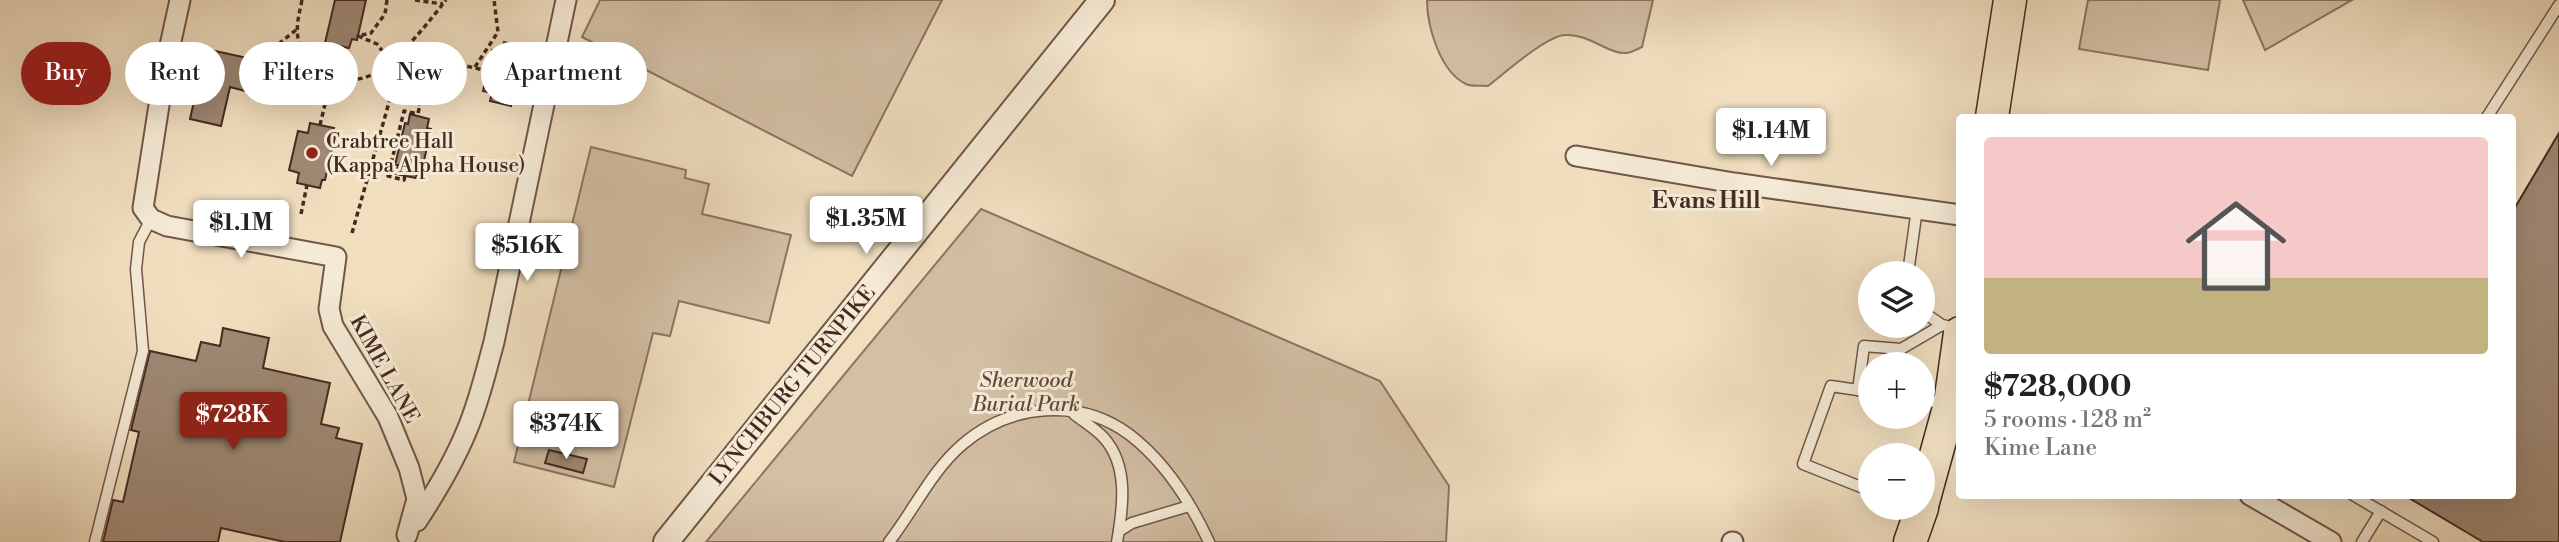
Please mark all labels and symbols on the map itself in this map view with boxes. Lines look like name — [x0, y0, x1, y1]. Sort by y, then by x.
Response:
pin: $1.14M — [1714, 108, 1828, 168]
place label: Crabtree Hall (Kappa Alpha House) — [326, 129, 526, 179]
marker: Crabtree Hall (Kappa Alpha House) — [304, 145, 320, 161]
district label: Evans Hill — [1652, 187, 1761, 215]
pin: $1.35M — [809, 196, 923, 256]
pin: $1.1M — [192, 201, 290, 260]
pin: $516K — [478, 224, 576, 283]
street label: LYNCHBURG TURNPIKE — [704, 280, 881, 491]
street label: KIME LANE — [344, 311, 425, 428]
park label: Sherwood Burial Park — [971, 368, 1080, 418]
pin: $728K — [184, 392, 282, 452]
pin: $374K — [517, 402, 615, 461]

